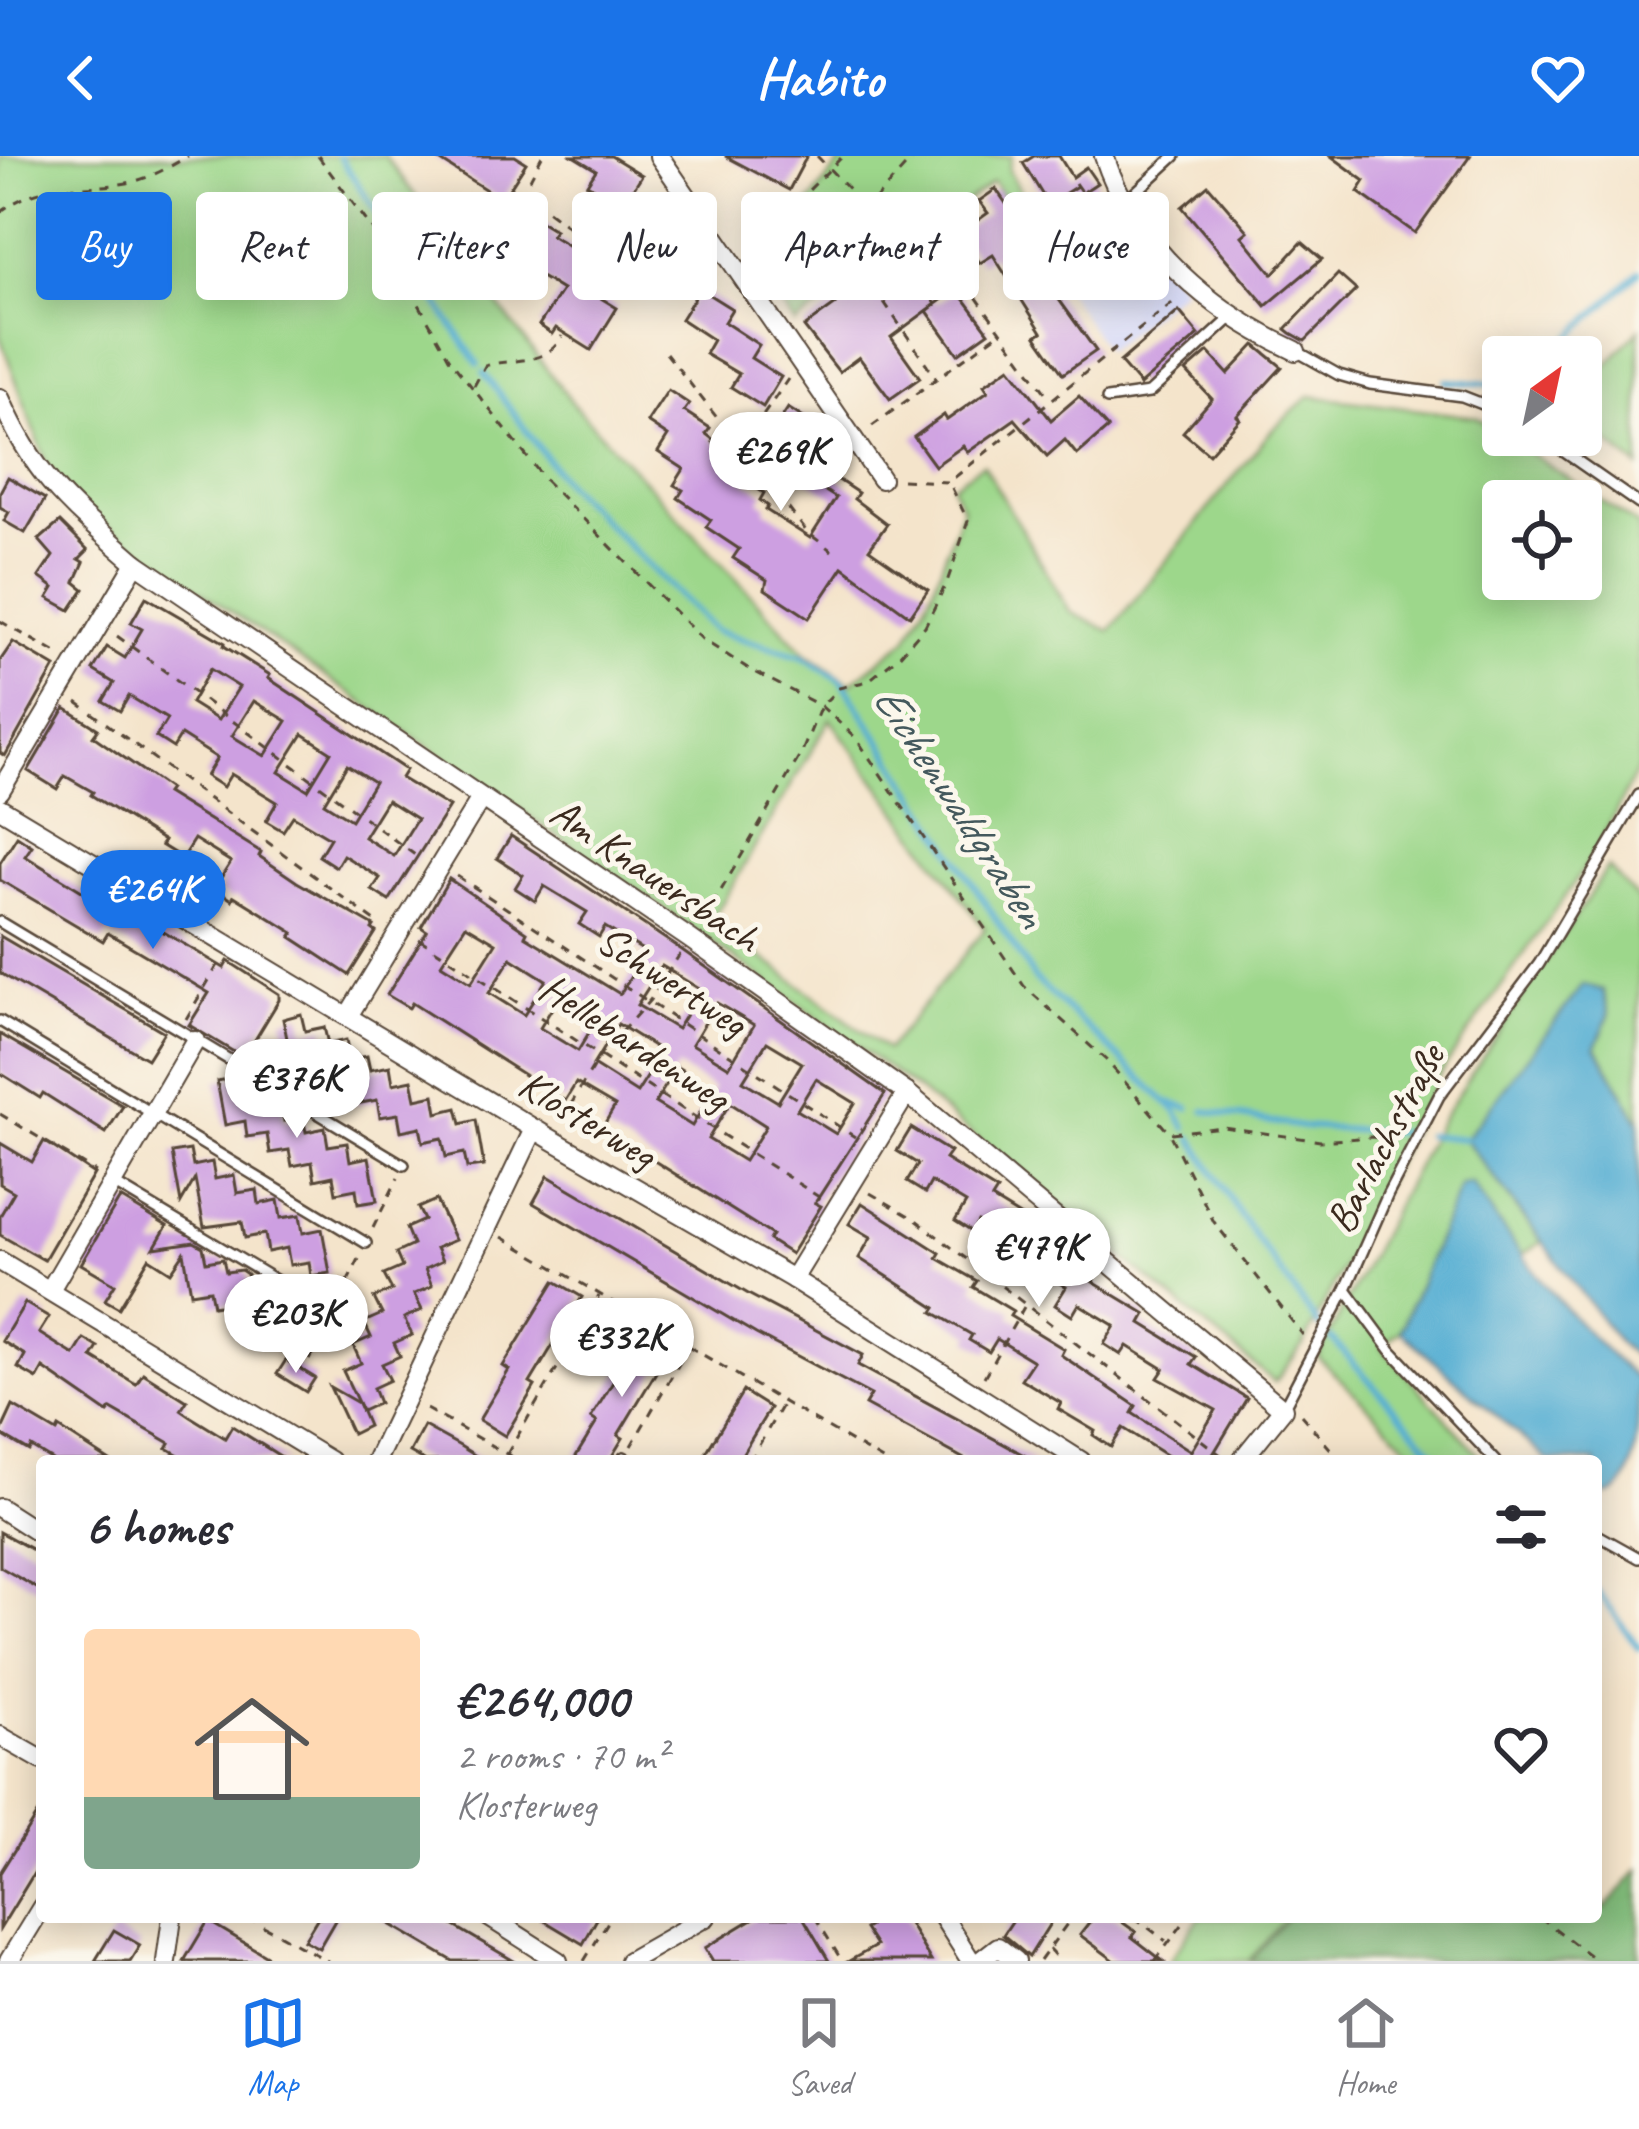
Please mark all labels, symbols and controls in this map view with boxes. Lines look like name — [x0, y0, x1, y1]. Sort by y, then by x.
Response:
text: Habito — [756, 44, 883, 112]
icon: back — [48, 45, 114, 111]
icon: heart — [1525, 45, 1591, 111]
chip: Buy — [36, 192, 172, 300]
chip: Rent — [196, 192, 348, 300]
chip: Filters — [372, 192, 548, 300]
chip: New — [572, 192, 717, 300]
chip: Apartment — [741, 192, 979, 300]
chip: House — [1003, 192, 1169, 300]
north arrow — [1482, 336, 1602, 456]
map controls — [1482, 336, 1602, 600]
pin: €269K — [697, 412, 865, 514]
text: €269K — [736, 426, 826, 475]
button: locate — [1482, 480, 1602, 600]
water label: Eichenwaldgraben — [860, 674, 1061, 940]
street label: Am Knauersbach — [540, 786, 772, 966]
pin: €264K — [69, 850, 237, 952]
text: €264K — [108, 864, 198, 913]
street label: Schwertweg — [587, 913, 759, 1050]
street label: Hellebardenweg — [529, 961, 742, 1125]
street label: Barlachstraße — [1314, 1033, 1458, 1242]
pin: €376K — [213, 1039, 381, 1141]
text: €376K — [252, 1053, 342, 1102]
street label: Klosterweg — [509, 1058, 667, 1182]
pin: €479K — [955, 1208, 1123, 1310]
text: €479K — [994, 1222, 1084, 1271]
pin: €203K — [212, 1274, 380, 1376]
text: €203K — [251, 1288, 341, 1337]
pin: €332K — [538, 1298, 706, 1400]
text: €332K — [577, 1312, 667, 1361]
icon: filters — [1488, 1494, 1554, 1560]
text: 6 homes — [84, 1495, 229, 1559]
text: €264,000 — [456, 1668, 628, 1732]
icon: home — [180, 1677, 324, 1821]
icon: heart — [1488, 1716, 1554, 1782]
text: 2 rooms · 70 m² — [456, 1732, 667, 1781]
text: Klosterweg — [456, 1781, 596, 1830]
tab: Map — [240, 1990, 306, 2104]
tab: Saved — [786, 1990, 852, 2104]
tab: Home — [1333, 1990, 1399, 2104]

